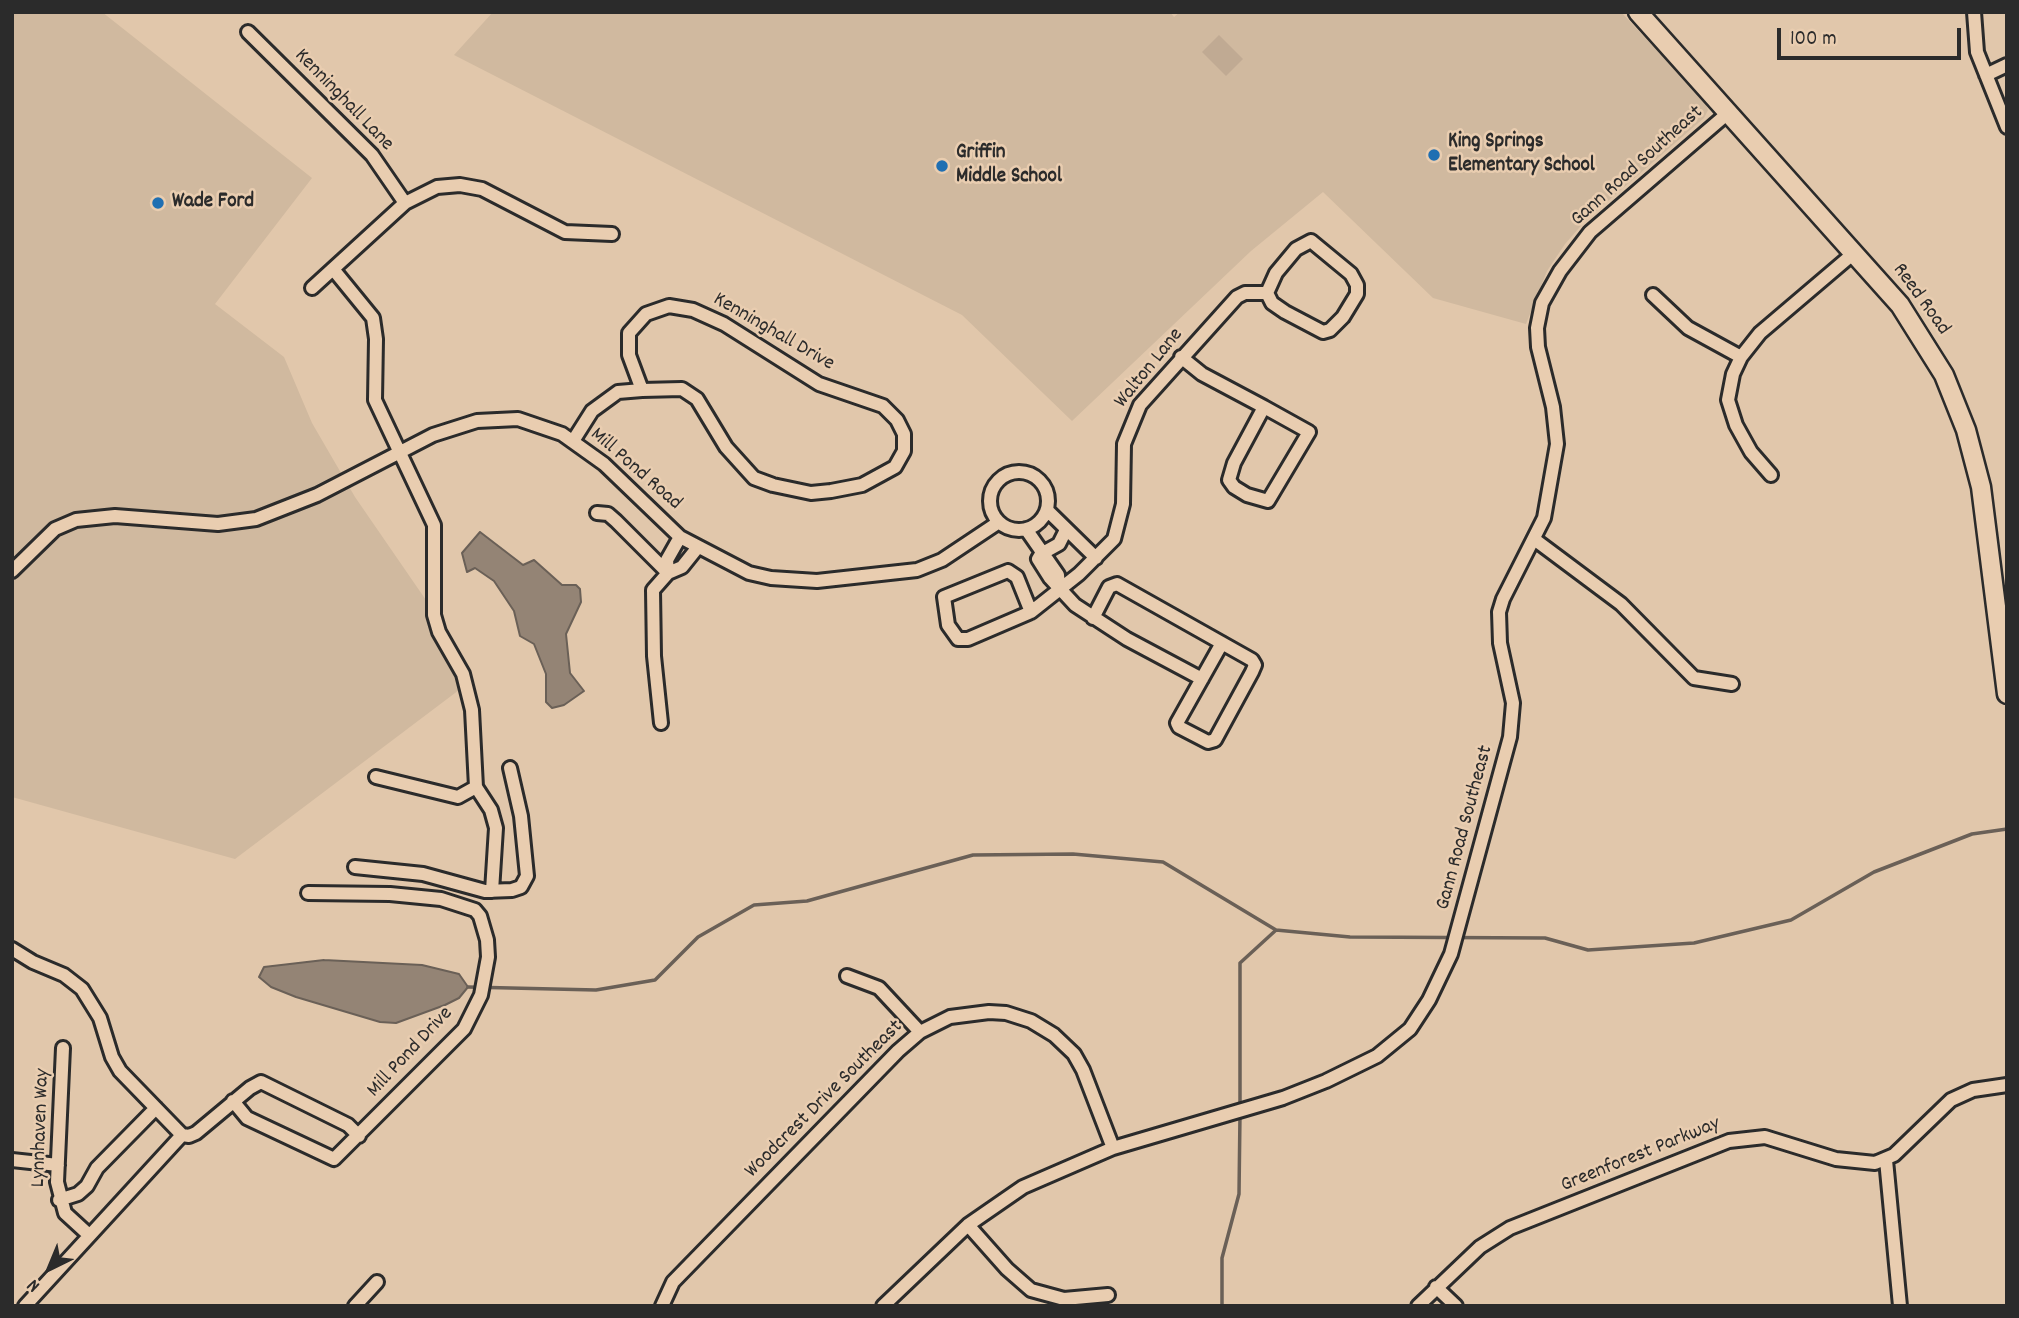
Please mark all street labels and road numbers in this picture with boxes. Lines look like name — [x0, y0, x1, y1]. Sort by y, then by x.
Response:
street label: Kenninghall Lane — [288, 45, 398, 157]
street label: Gann Road Southeast — [1567, 101, 1709, 233]
street label: Reed Road — [1886, 259, 1954, 341]
street label: Kenninghall Drive — [708, 288, 838, 378]
street label: Walton Lane — [1110, 324, 1190, 414]
street label: Mill Pond Road — [584, 423, 686, 517]
street label: Gann Road Southeast — [1432, 743, 1500, 913]
street label: Mill Pond Drive — [363, 1002, 459, 1104]
street label: Woodcrest Drive Southeast — [741, 1016, 909, 1184]
street label: Lynnhaven Way — [27, 1068, 57, 1188]
street label: Greenforest Parkway — [1558, 1113, 1724, 1199]

